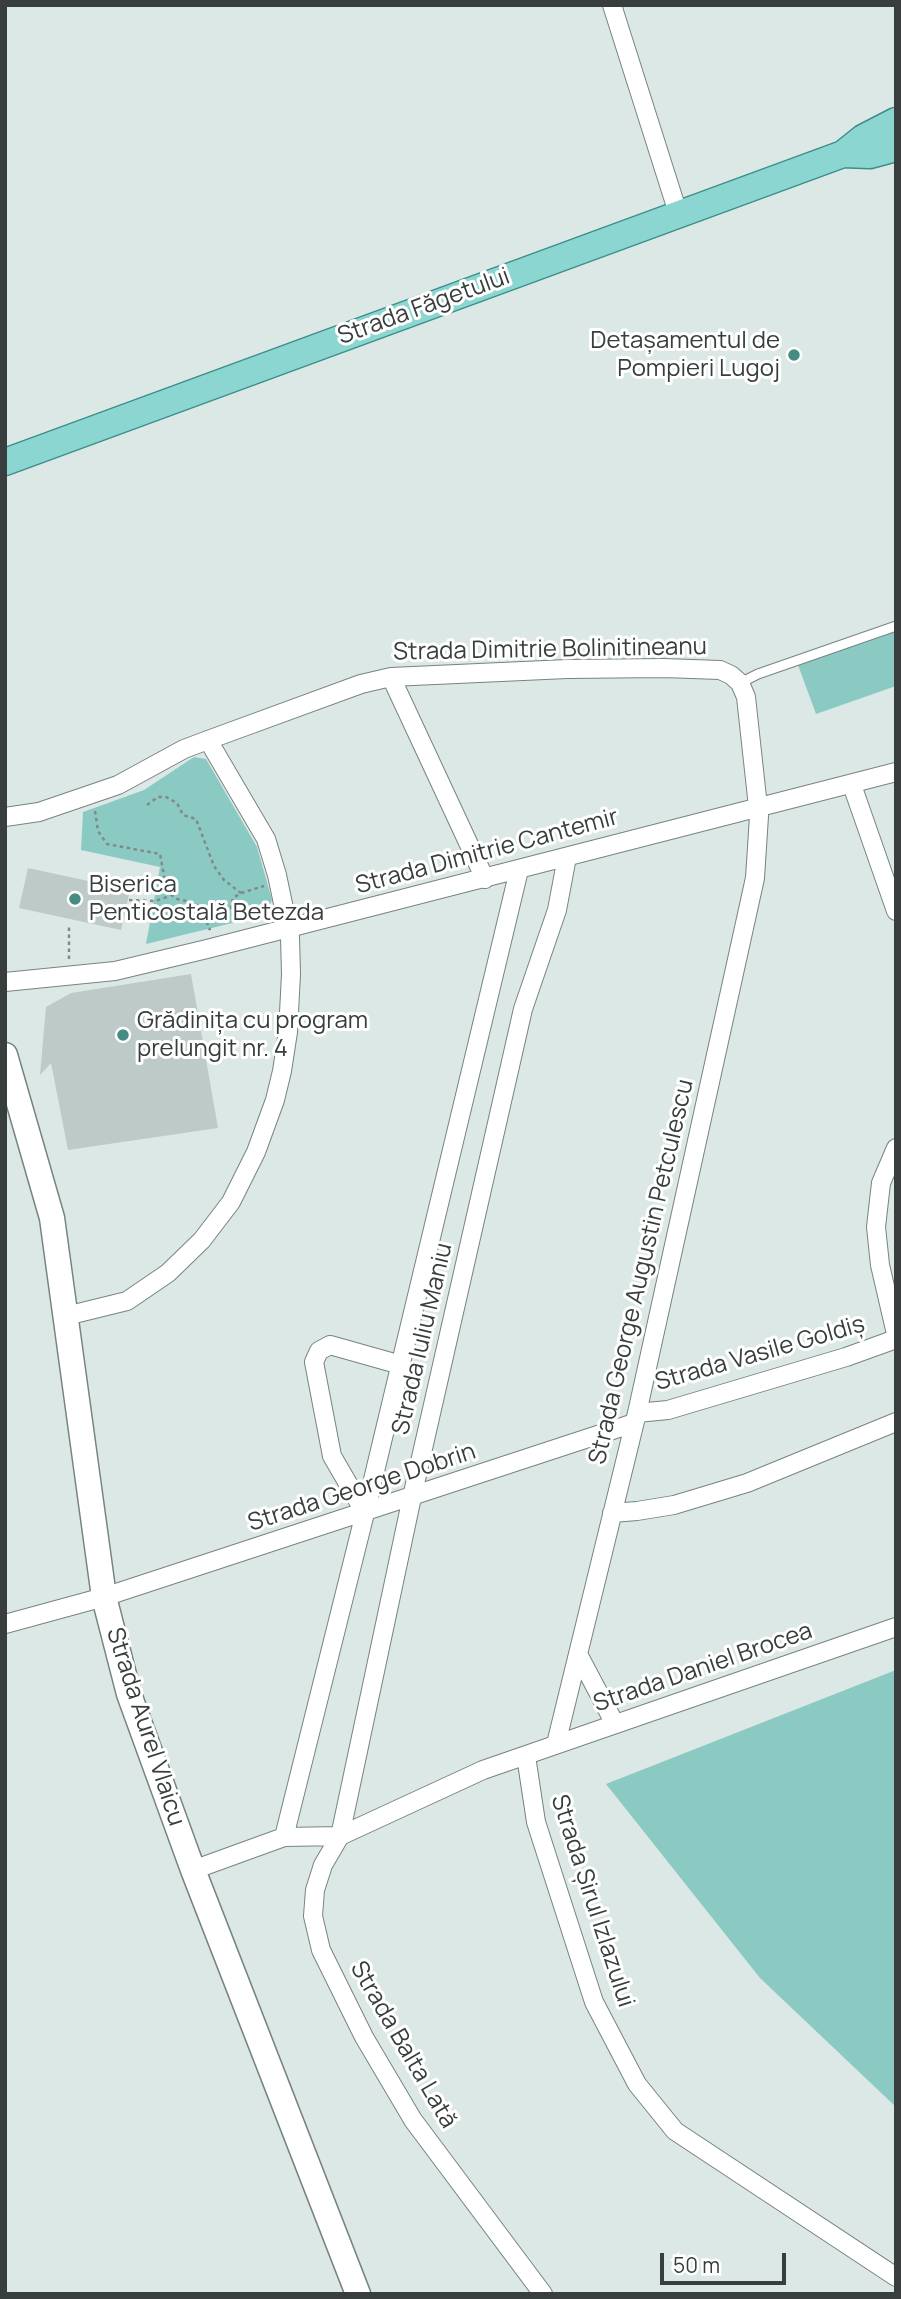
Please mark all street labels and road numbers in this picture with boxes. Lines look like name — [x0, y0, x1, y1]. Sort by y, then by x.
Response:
street label: Strada Făgetului — [334, 263, 514, 351]
street label: Strada Dimitrie Bolinitineanu — [393, 633, 707, 667]
street label: Strada Dimitrie Cantemir — [352, 803, 622, 901]
street label: Strada George Augustin Petculescu — [584, 1077, 700, 1467]
street label: Strada Iuliu Maniu — [387, 1240, 459, 1438]
street label: Strada Vasile Goldiș — [652, 1310, 868, 1398]
street label: Strada George Dobrin — [245, 1438, 479, 1538]
street label: Strada Daniel Brocea — [590, 1617, 816, 1719]
street label: Strada Aurel Vlaicu — [99, 1624, 191, 1830]
street label: Strada Șirul Izlazului — [544, 1791, 640, 2011]
street label: Strada Balta Lată — [343, 1956, 463, 2134]

